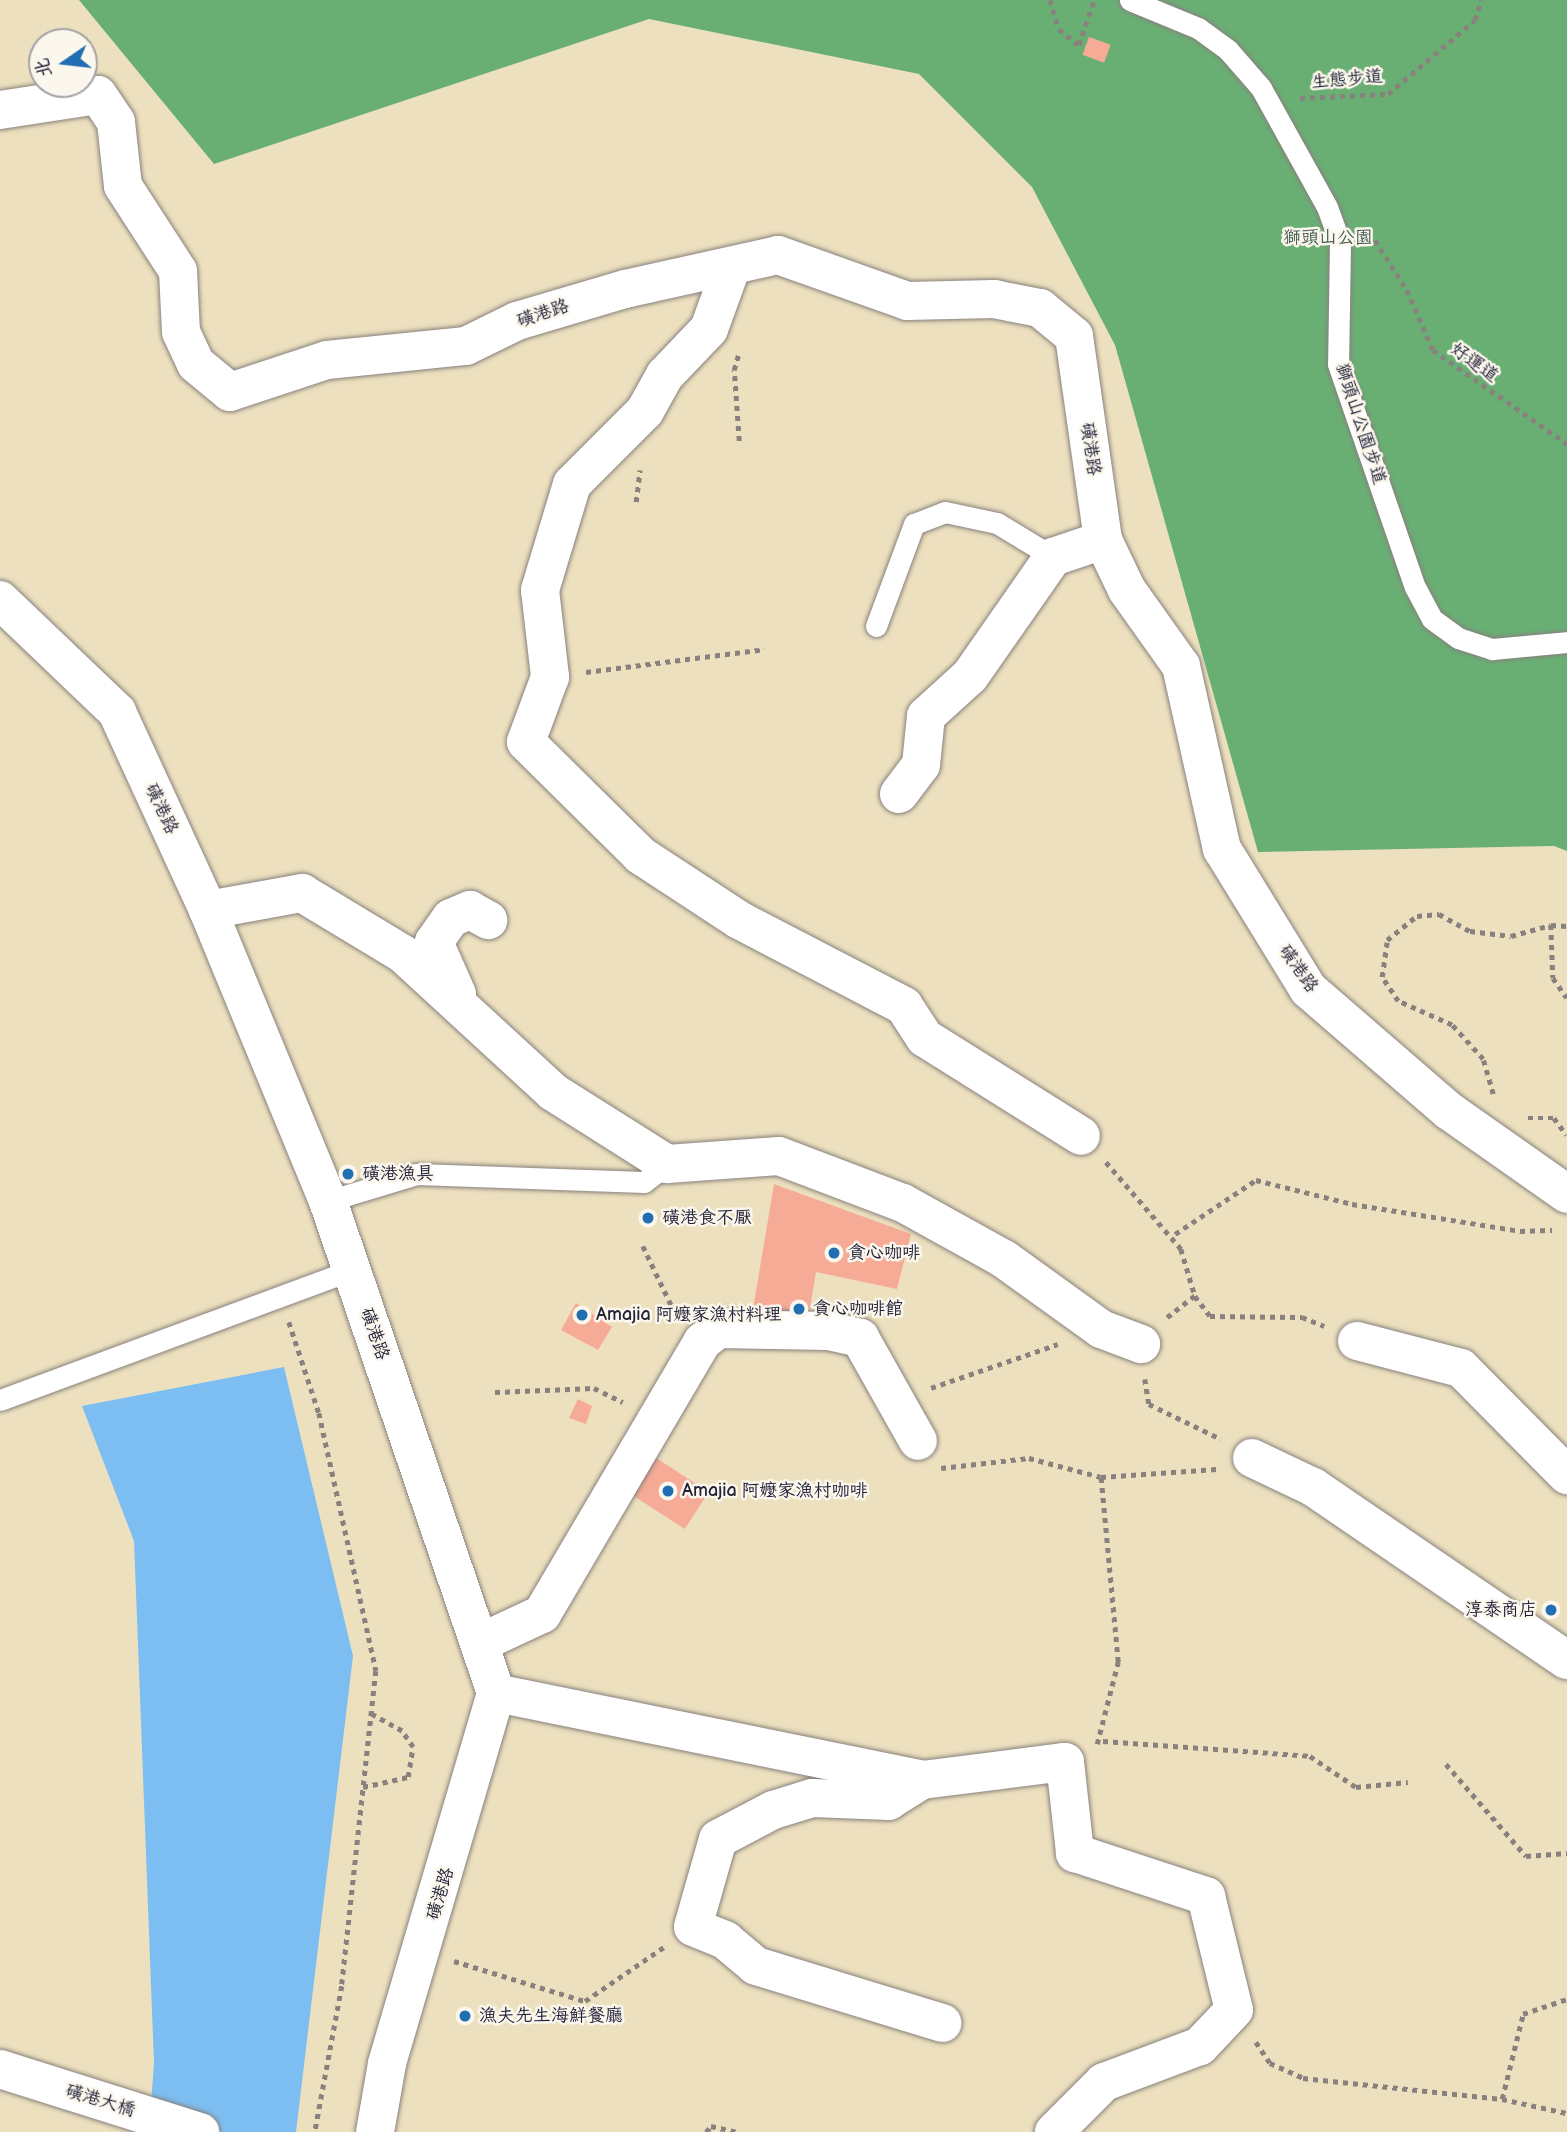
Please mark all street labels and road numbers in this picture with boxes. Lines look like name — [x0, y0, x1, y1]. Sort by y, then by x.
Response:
street label: 生態步道 — [1310, 66, 1384, 94]
street label: 磺港路 — [514, 295, 572, 333]
street label: 好運道 — [1446, 338, 1502, 388]
street label: 獅頭山公園步道 — [1330, 361, 1390, 487]
street label: 磺港路 — [1076, 421, 1104, 477]
street label: 磺港路 — [140, 780, 182, 838]
street label: 磺港路 — [1274, 941, 1322, 997]
street label: 磺港路 — [355, 1305, 393, 1363]
street label: 磺港路 — [423, 1865, 459, 1923]
street label: 磺港大橋 — [62, 2080, 138, 2122]

